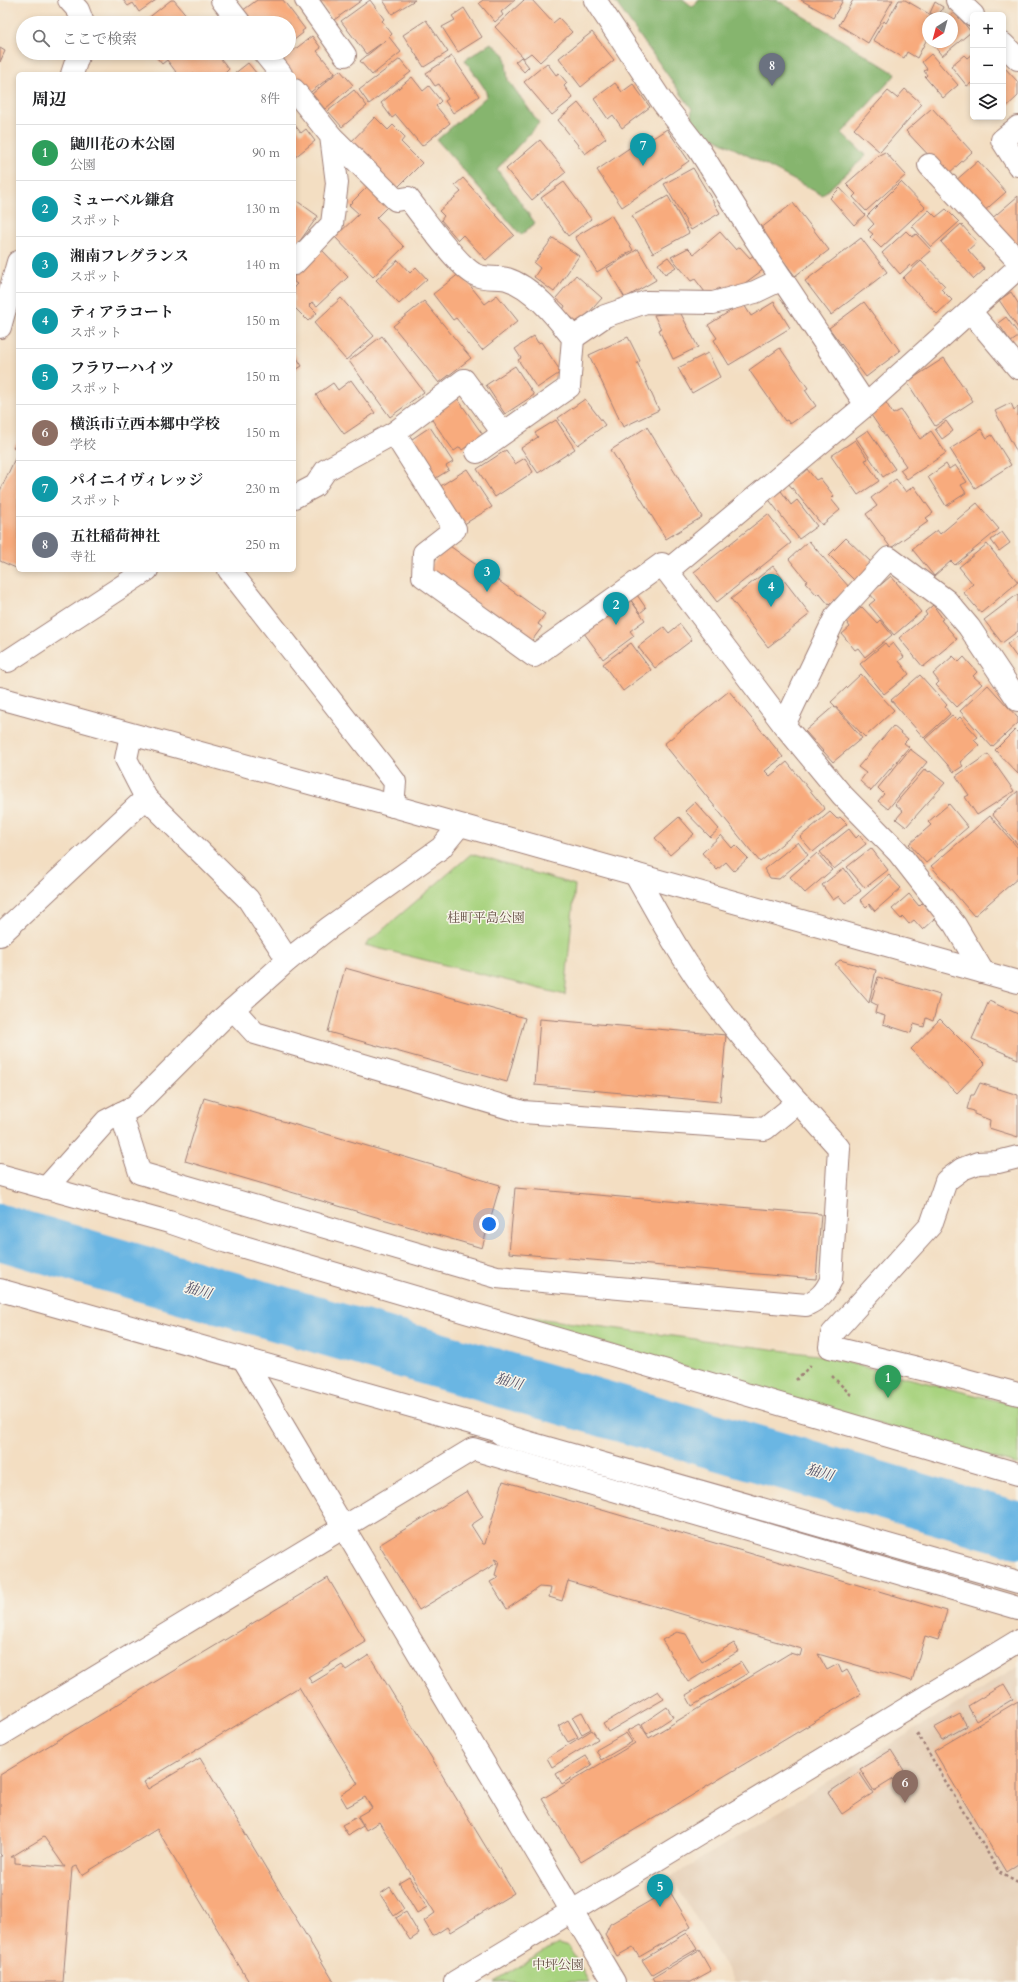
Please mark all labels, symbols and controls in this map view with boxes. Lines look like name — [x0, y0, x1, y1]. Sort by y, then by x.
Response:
north arrow — [922, 12, 958, 48]
map controls — [970, 12, 1006, 120]
button: + — [970, 12, 1006, 48]
search box — [16, 16, 296, 60]
icon: search — [30, 27, 52, 49]
text: ここで検索 — [62, 29, 137, 49]
button: − — [970, 48, 1006, 84]
pin: 8 — [759, 53, 785, 86]
button: layers — [970, 84, 1006, 120]
text: 周辺 — [32, 88, 66, 111]
text: 8件 — [260, 90, 280, 108]
pin: 7 — [630, 133, 656, 166]
text: 鼬川花の木公園 — [70, 134, 175, 154]
text: 1 — [42, 144, 48, 162]
text: 90 m — [252, 144, 280, 162]
text: 公園 — [70, 156, 96, 174]
text: ミューベル鎌倉 — [70, 190, 175, 210]
text: 2 — [42, 200, 48, 218]
text: 130 m — [246, 200, 280, 218]
text: スポット — [70, 212, 122, 230]
text: 湘南フレグランス — [70, 246, 189, 266]
text: 3 — [42, 256, 48, 274]
text: 140 m — [246, 256, 280, 274]
text: スポット — [70, 268, 122, 286]
text: ティアラコート — [70, 302, 174, 322]
text: 4 — [42, 312, 48, 330]
text: 150 m — [246, 312, 280, 330]
text: スポット — [70, 324, 122, 342]
text: フラワーハイツ — [70, 358, 174, 378]
text: 5 — [42, 368, 48, 386]
text: 150 m — [246, 368, 280, 386]
text: スポット — [70, 380, 122, 398]
text: 横浜市立西本郷中学校 — [70, 414, 220, 434]
text: 6 — [42, 424, 48, 442]
text: 150 m — [246, 424, 280, 442]
text: 学校 — [70, 436, 96, 454]
text: パイニイヴィレッジ — [70, 470, 203, 490]
text: 7 — [42, 480, 48, 498]
text: 230 m — [246, 480, 280, 498]
text: スポット — [70, 492, 122, 510]
text: 五社稲荷神社 — [70, 526, 160, 546]
text: 8 — [42, 536, 48, 554]
text: 250 m — [246, 536, 280, 554]
text: 寺社 — [70, 548, 96, 566]
pin: 3 — [474, 559, 500, 592]
pin: 4 — [758, 574, 784, 607]
pin: 2 — [603, 592, 629, 625]
park label: 桂町平島公園 — [447, 909, 525, 927]
your location — [479, 1214, 499, 1234]
water label: 㹨川 — [182, 1277, 216, 1304]
pin: 1 — [875, 1365, 901, 1398]
water label: 㹨川 — [493, 1368, 527, 1395]
water label: 㹨川 — [804, 1459, 838, 1486]
pin: 6 — [892, 1770, 918, 1803]
pin: 5 — [647, 1874, 673, 1907]
park label: 中坪公園 — [532, 1956, 584, 1974]

